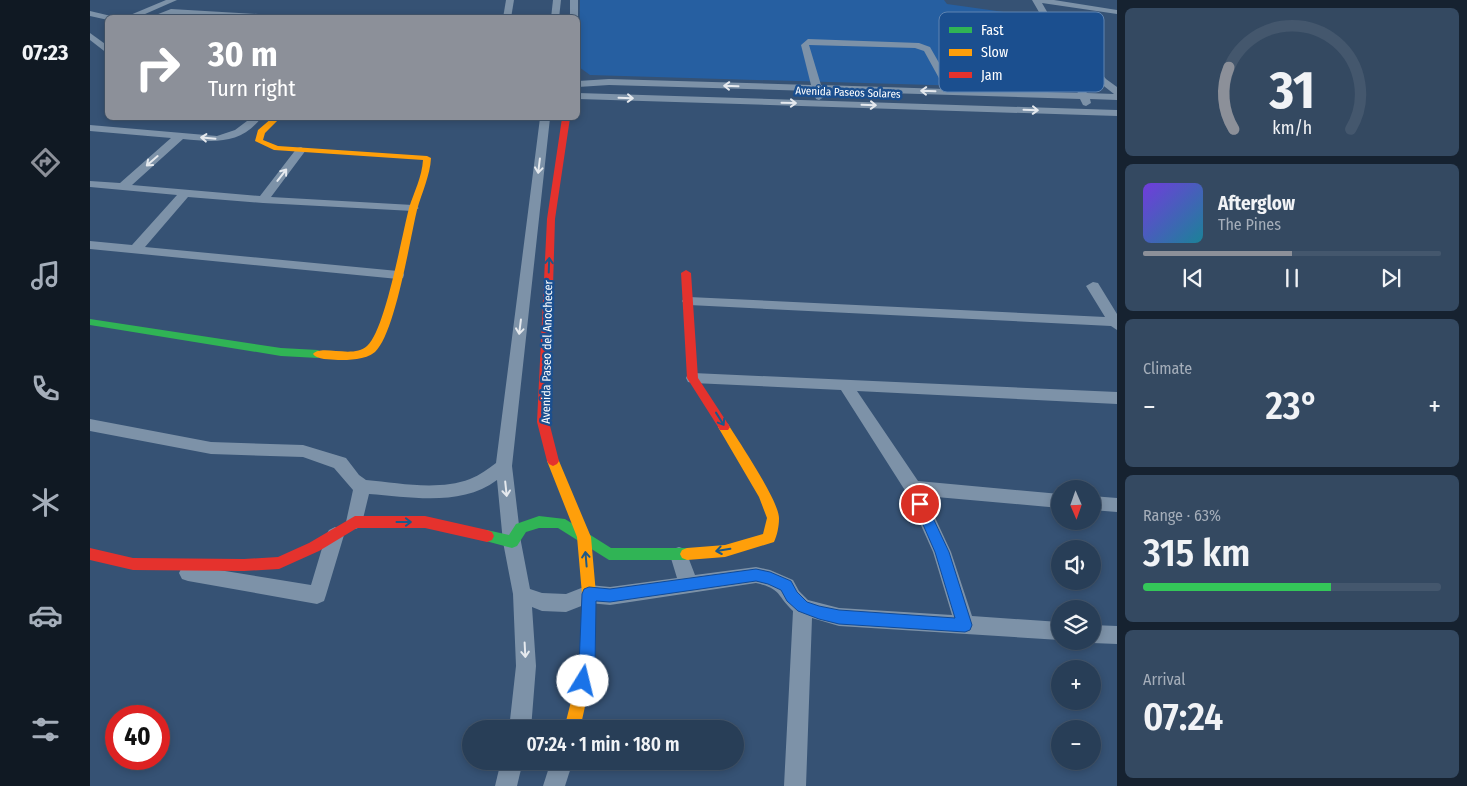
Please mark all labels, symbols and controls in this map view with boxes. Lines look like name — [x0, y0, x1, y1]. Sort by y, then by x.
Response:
legend — [939, 12, 1104, 92]
text: Fast — [981, 22, 1004, 39]
text: 30 m — [208, 33, 278, 75]
icon: right — [125, 35, 190, 100]
text: 07:23 — [22, 39, 68, 66]
text: Slow — [981, 44, 1008, 61]
text: 31 — [1268, 59, 1315, 122]
text: Jam — [981, 67, 1002, 84]
text: Turn right — [208, 75, 296, 102]
one-way arrow — [723, 81, 740, 91]
street label: Avenida Paseos Solares — [795, 84, 901, 101]
one-way arrow — [921, 86, 937, 96]
one-way arrow — [618, 93, 634, 102]
one-way arrow — [780, 98, 796, 108]
one-way arrow — [860, 100, 877, 110]
one-way arrow — [1023, 106, 1039, 115]
text: km/h — [1272, 117, 1312, 139]
one-way arrow — [200, 134, 216, 143]
icon: directions — [28, 145, 63, 180]
one-way arrow — [146, 155, 159, 167]
one-way arrow — [534, 158, 544, 174]
one-way arrow — [277, 168, 287, 182]
text: Afterglow — [1218, 192, 1295, 215]
text: The Pines — [1218, 215, 1281, 234]
one-way arrow — [544, 257, 554, 273]
icon: music — [28, 258, 63, 293]
icon: previous — [1179, 264, 1207, 292]
icon: pause — [1278, 264, 1306, 292]
icon: next — [1377, 264, 1405, 292]
street label: Avenida Paseo del Anochecer — [539, 279, 555, 424]
one-way arrow — [515, 319, 525, 335]
text: Climate — [1143, 359, 1192, 378]
icon: phone — [28, 371, 63, 406]
text: 23° — [1265, 383, 1318, 429]
text: − — [1143, 390, 1156, 423]
text: + — [1428, 390, 1441, 423]
one-way arrow — [715, 411, 725, 425]
one-way arrow — [501, 480, 511, 496]
north arrow — [1051, 480, 1101, 530]
map controls — [1051, 480, 1101, 770]
pin — [899, 483, 941, 525]
icon: climate — [28, 485, 63, 520]
icon: arrive — [906, 490, 934, 518]
text: Range · 63% — [1143, 506, 1221, 525]
one-way arrow — [396, 517, 412, 527]
text: 315 km — [1143, 530, 1250, 576]
button: sound — [1051, 540, 1101, 590]
one-way arrow — [715, 546, 731, 556]
one-way arrow — [581, 552, 591, 568]
icon: car — [28, 598, 63, 633]
button: layers — [1051, 600, 1101, 650]
one-way arrow — [520, 642, 529, 658]
position arrow — [556, 654, 608, 706]
button: + — [1051, 660, 1101, 710]
text: Arrival — [1143, 670, 1185, 689]
text: 07:24 — [1143, 694, 1223, 740]
speed limit sign: 40 — [105, 705, 170, 770]
icon: filters — [28, 712, 63, 747]
button: − — [1051, 720, 1101, 770]
text: 07:24 · 1 min · 180 m — [526, 733, 680, 756]

